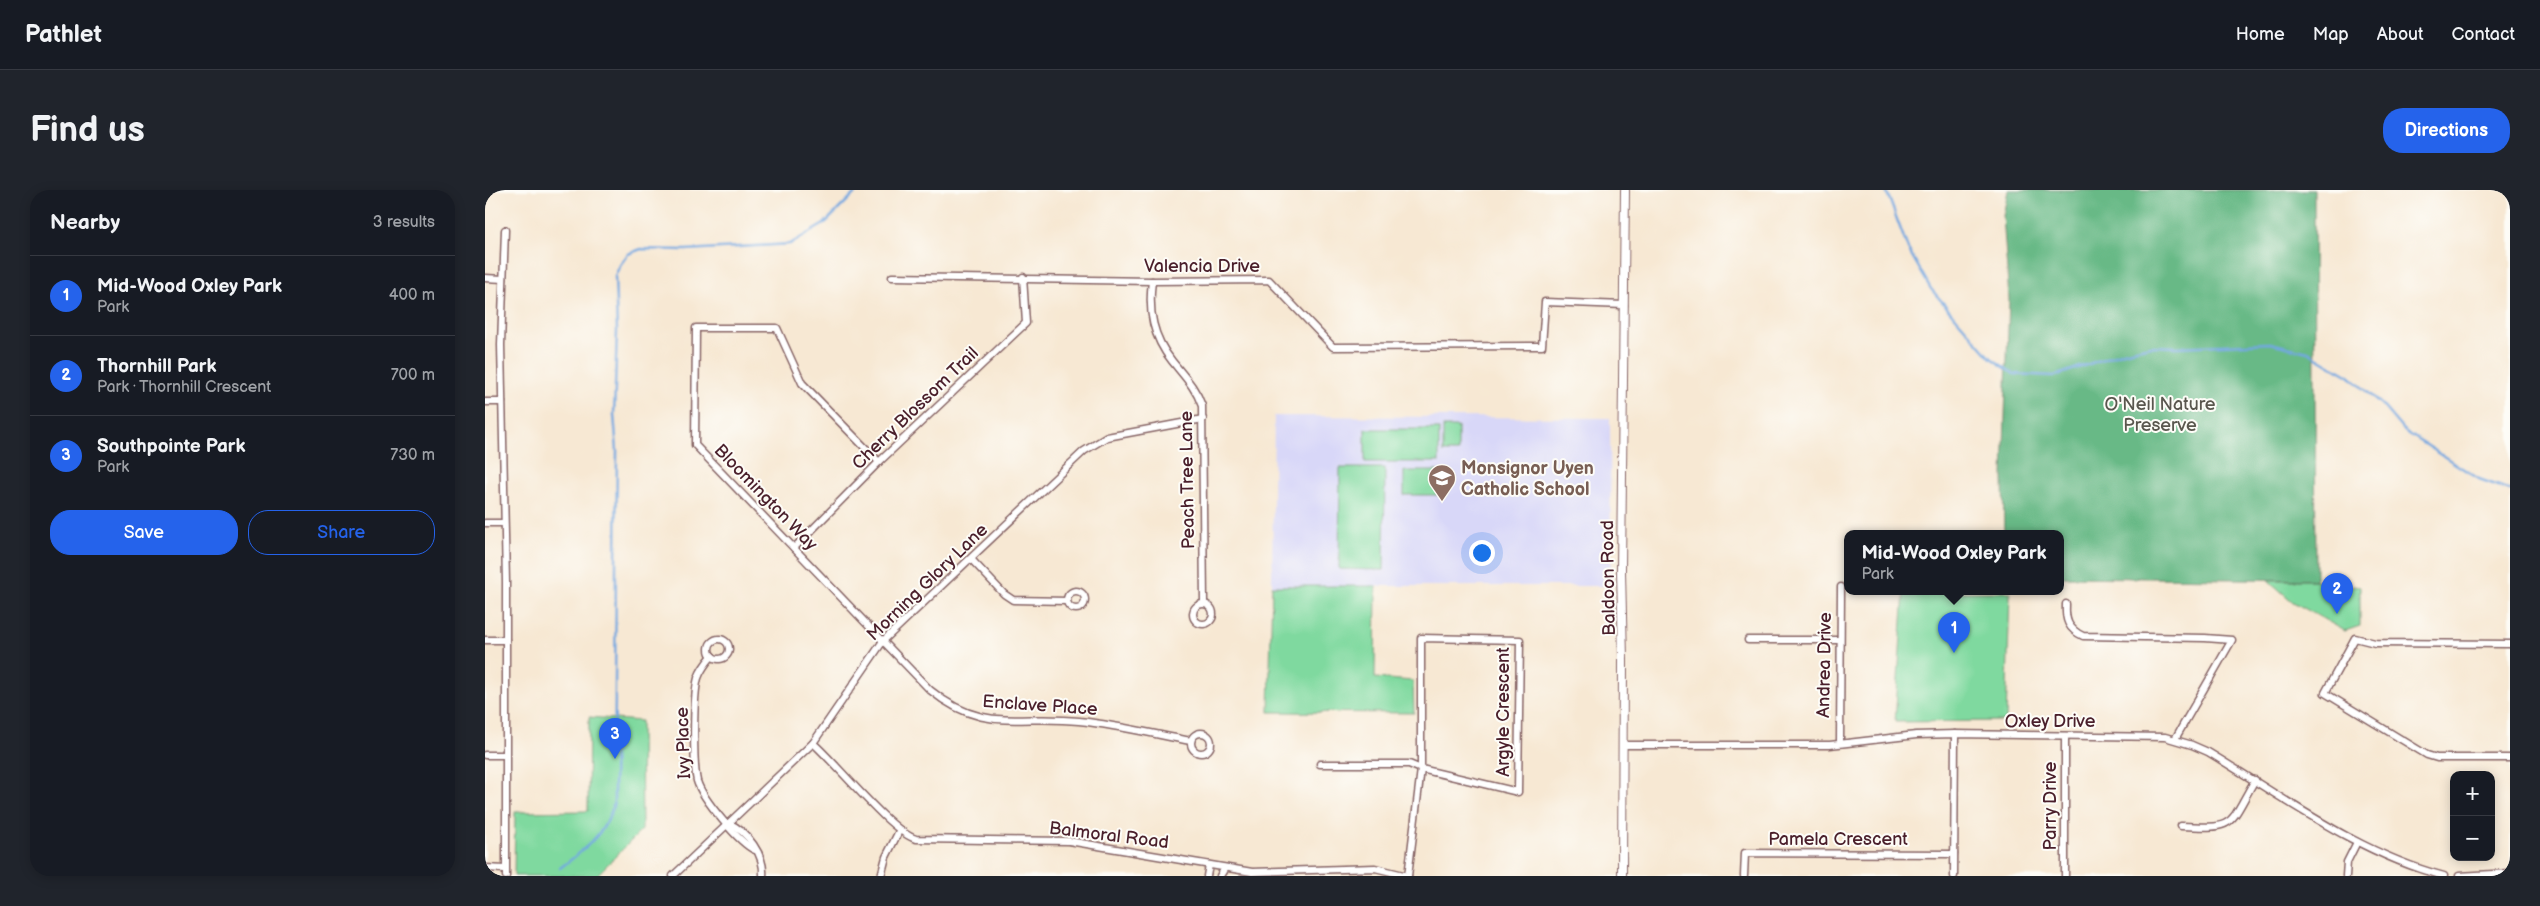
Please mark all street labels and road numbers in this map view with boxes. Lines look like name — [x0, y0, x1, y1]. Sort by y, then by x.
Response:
street label: Valencia Drive — [1144, 256, 1260, 277]
street label: Cherry Blossom Trail — [848, 343, 983, 474]
street label: Peach Tree Lane — [1176, 410, 1199, 549]
street label: Bloomington Way — [710, 440, 822, 555]
street label: Morning Glory Lane — [863, 519, 992, 645]
street label: Baldoon Road — [1597, 520, 1620, 636]
street label: Andrea Drive — [1813, 612, 1836, 718]
street label: Argyle Crescent — [1493, 647, 1514, 777]
street label: Enclave Place — [982, 691, 1099, 720]
street label: Ivy Place — [672, 706, 695, 779]
street label: Oxley Drive — [2005, 711, 2096, 732]
street label: Parry Drive — [2040, 761, 2061, 850]
street label: Balmoral Road — [1048, 818, 1170, 853]
street label: Pamela Crescent — [1768, 829, 1908, 850]

